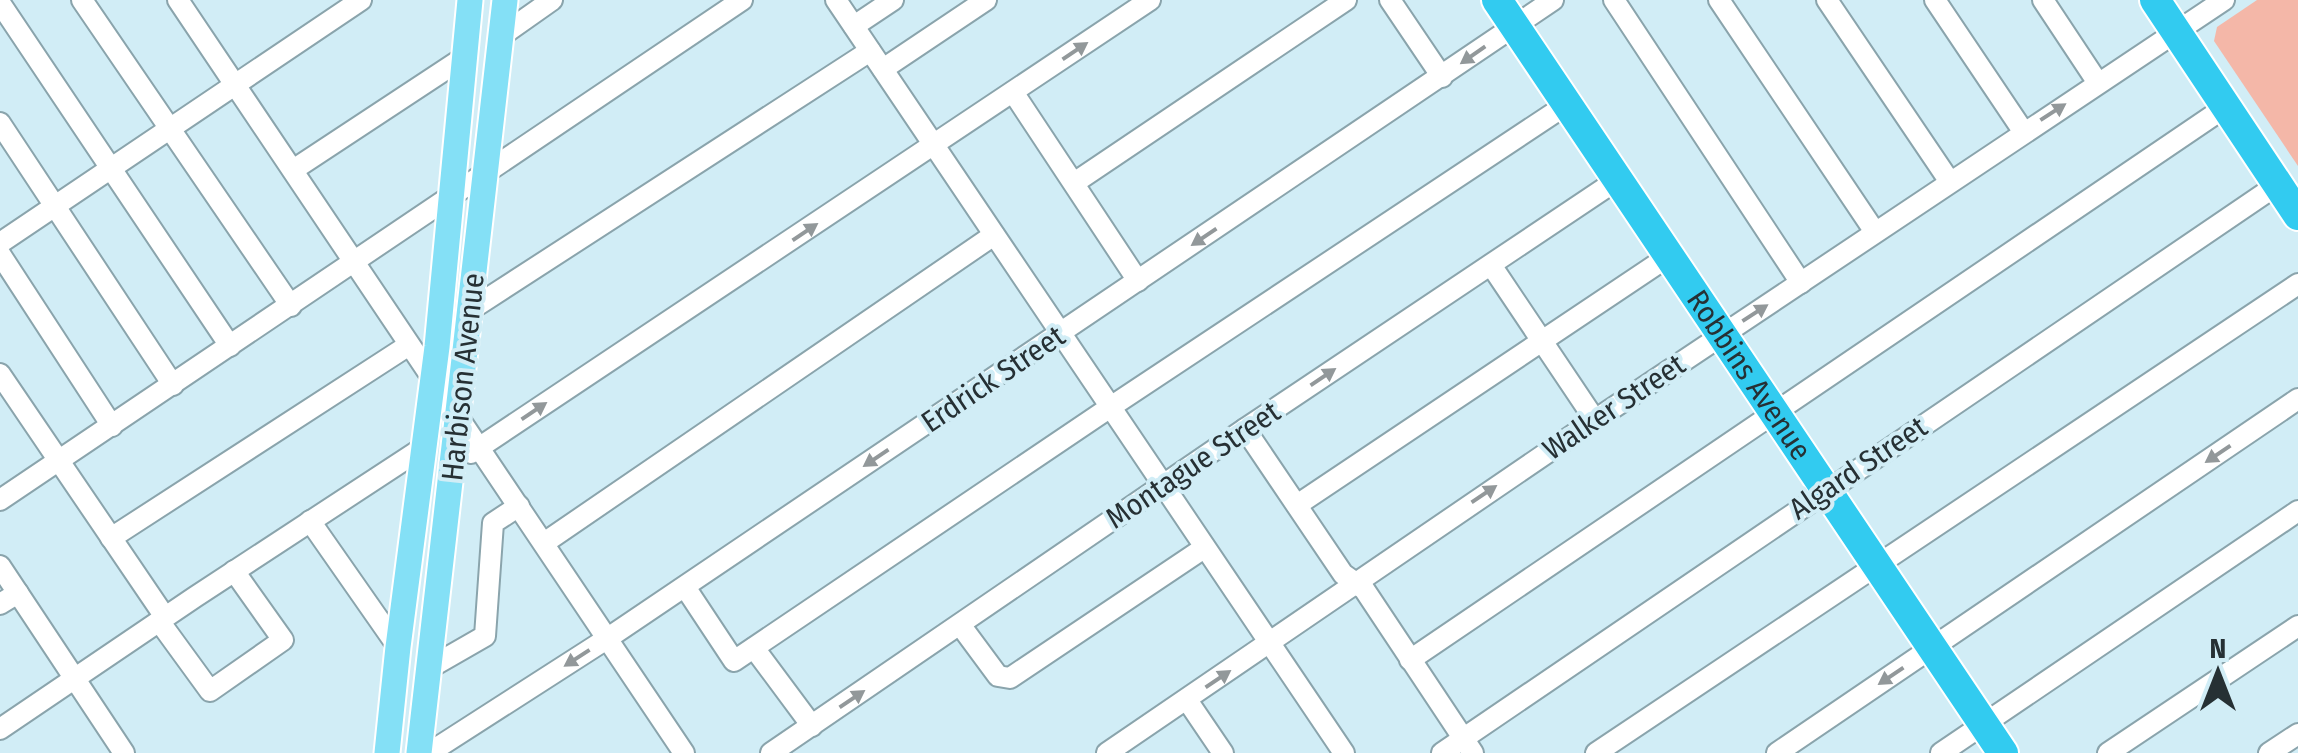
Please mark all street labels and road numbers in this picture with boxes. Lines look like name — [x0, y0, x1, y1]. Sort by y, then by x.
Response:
street label: Harbison Avenue — [434, 271, 492, 483]
street label: Robbins Avenue — [1679, 283, 1819, 467]
street label: Erdrick Street — [914, 318, 1072, 440]
street label: Walker Street — [1536, 346, 1692, 468]
street label: Montague Street — [1099, 393, 1287, 536]
street label: Algard Street — [1782, 409, 1934, 527]

